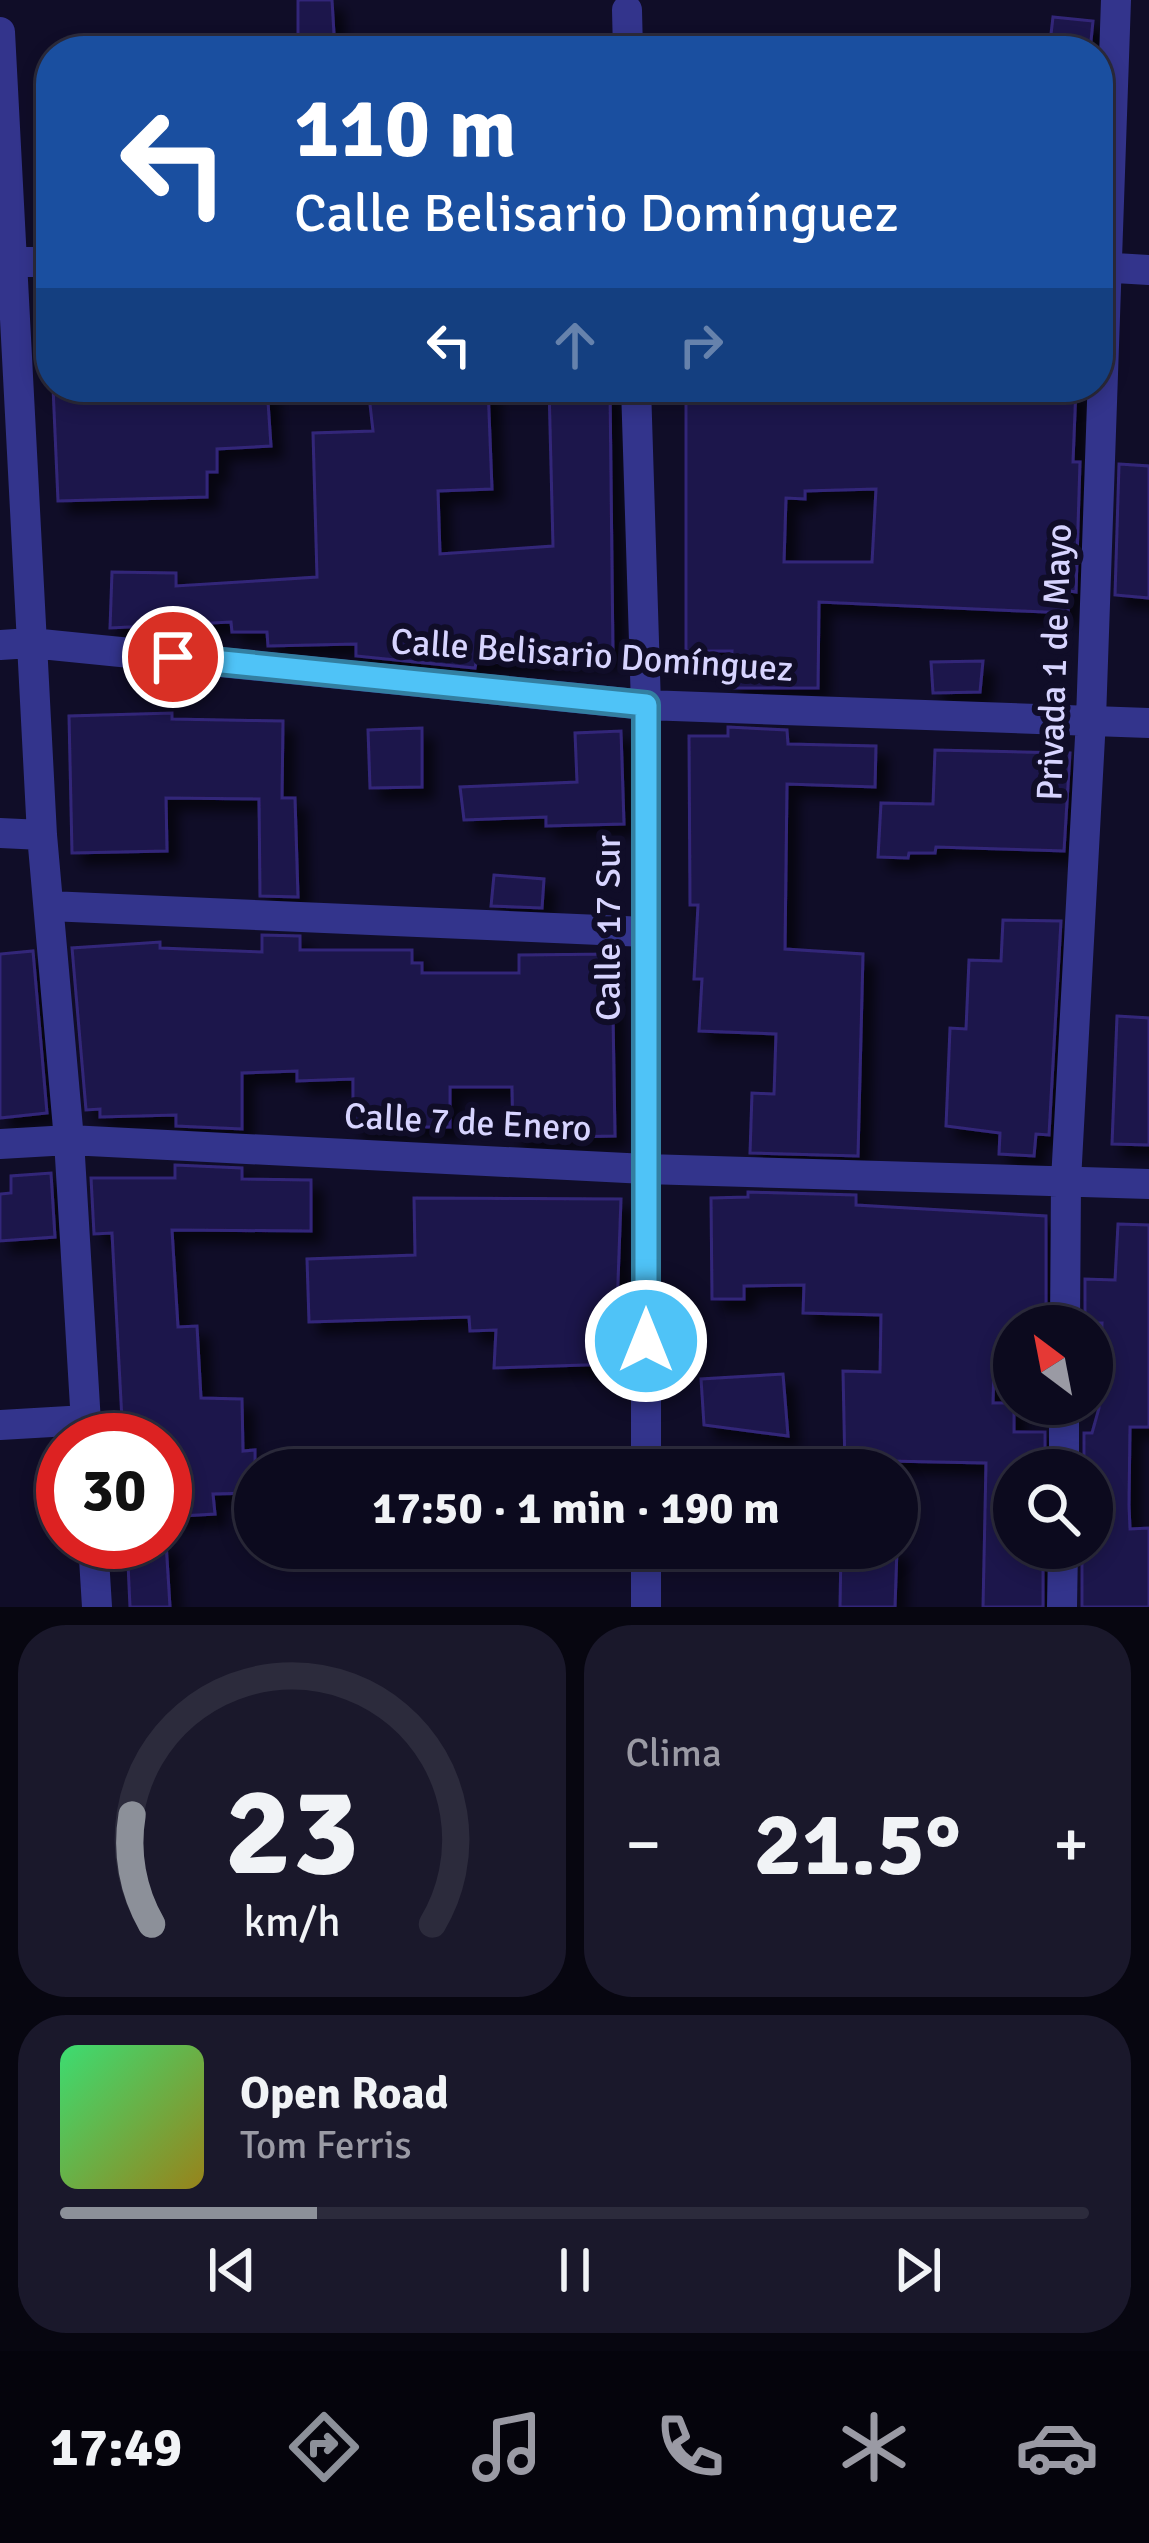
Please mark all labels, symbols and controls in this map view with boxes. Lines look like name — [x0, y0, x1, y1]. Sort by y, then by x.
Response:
text: 110 m — [294, 77, 516, 181]
icon: left — [96, 84, 252, 240]
text: Calle Belisario Domínguez — [294, 180, 899, 247]
icon: left — [416, 312, 482, 378]
icon: ahead — [542, 312, 608, 378]
icon: right — [668, 312, 734, 378]
street label: Privada 1 de Mayo — [1027, 523, 1082, 801]
pin — [122, 606, 224, 708]
street label: Calle Belisario Domínguez — [389, 619, 795, 692]
icon: arrive — [140, 624, 206, 690]
street label: Calle 17 Sur — [586, 834, 631, 1021]
street label: Calle 7 de Enero — [343, 1094, 593, 1151]
position arrow — [583, 1278, 709, 1404]
north arrow — [993, 1305, 1113, 1425]
map controls — [993, 1305, 1113, 1569]
speed limit sign: 30 — [36, 1413, 192, 1569]
button: search — [993, 1449, 1113, 1569]
text: 17:50 · 1 min · 190 m — [372, 1481, 780, 1536]
text: Clima — [626, 1729, 722, 1777]
text: 23 — [224, 1756, 359, 1909]
text: 21.5° — [753, 1789, 961, 1900]
text: − — [626, 1804, 661, 1885]
text: + — [1053, 1804, 1089, 1885]
text: km/h — [243, 1896, 340, 1949]
text: Open Road — [240, 2066, 449, 2121]
text: Tom Ferris — [240, 2121, 412, 2169]
icon: previous — [199, 2237, 265, 2303]
icon: pause — [542, 2237, 608, 2303]
icon: next — [885, 2237, 951, 2303]
icon: directions — [282, 2405, 366, 2489]
icon: music — [465, 2405, 549, 2489]
icon: phone — [648, 2405, 732, 2489]
icon: climate — [832, 2405, 916, 2489]
icon: car — [1015, 2405, 1099, 2489]
text: 17:49 — [50, 2414, 182, 2481]

